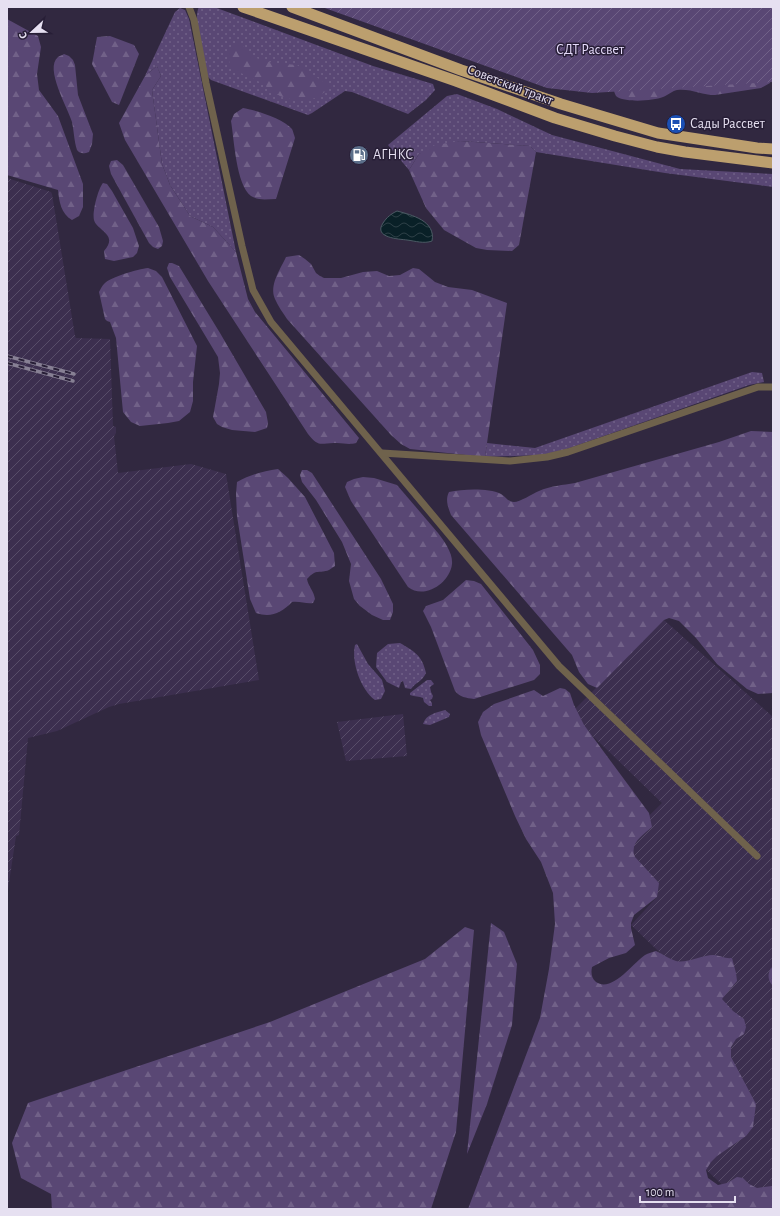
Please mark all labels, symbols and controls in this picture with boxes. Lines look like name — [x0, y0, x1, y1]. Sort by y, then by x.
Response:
north arrow — [12, 12, 52, 52]
text: С — [17, 31, 29, 40]
park label: СДТ Рассвет — [556, 43, 625, 57]
street label: Советский тракт — [465, 62, 556, 108]
bus stop icon: Сады Рассвет — [665, 113, 687, 135]
place label: Сады Рассвет — [690, 117, 766, 131]
fuel station icon: АГНКС — [348, 144, 370, 166]
place label: АГНКС — [373, 148, 413, 162]
scale bar — [640, 1178, 735, 1204]
text: 100 m — [646, 1186, 674, 1198]

